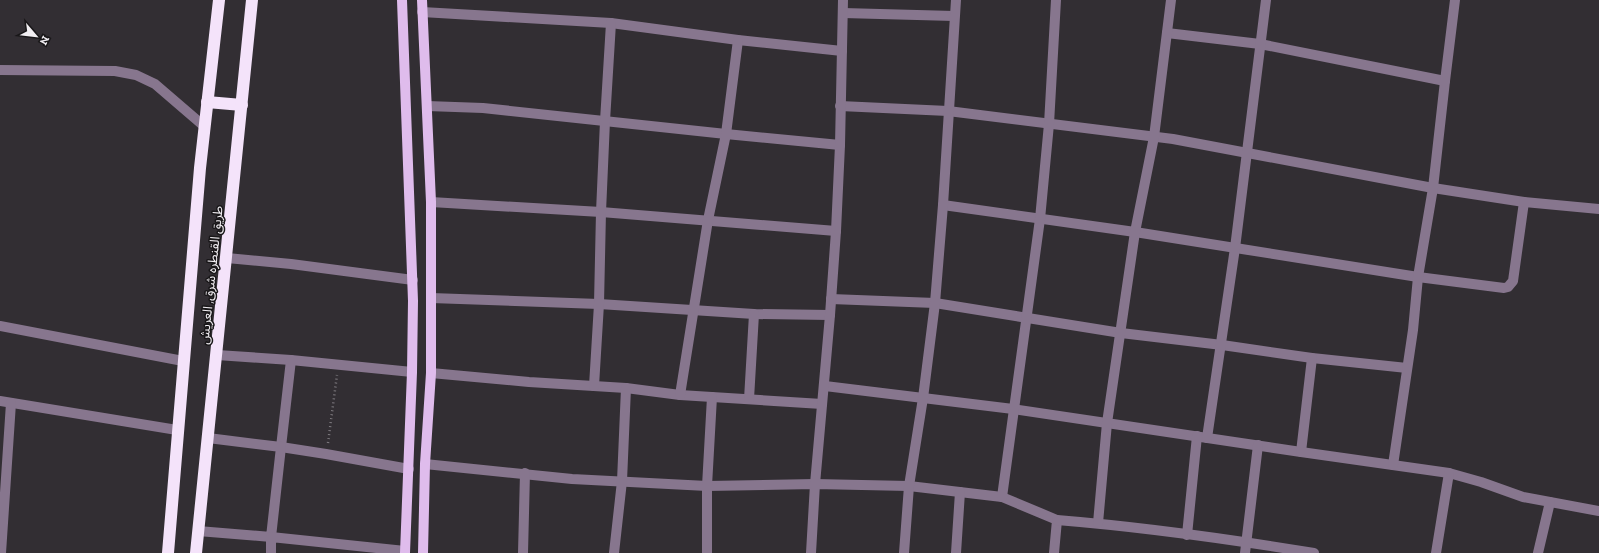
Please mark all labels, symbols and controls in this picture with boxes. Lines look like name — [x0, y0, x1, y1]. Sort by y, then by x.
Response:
north arrow — [16, 16, 56, 56]
text: N — [36, 34, 52, 48]
street label: طريق القنطره شرق, العريش — [196, 205, 227, 345]

